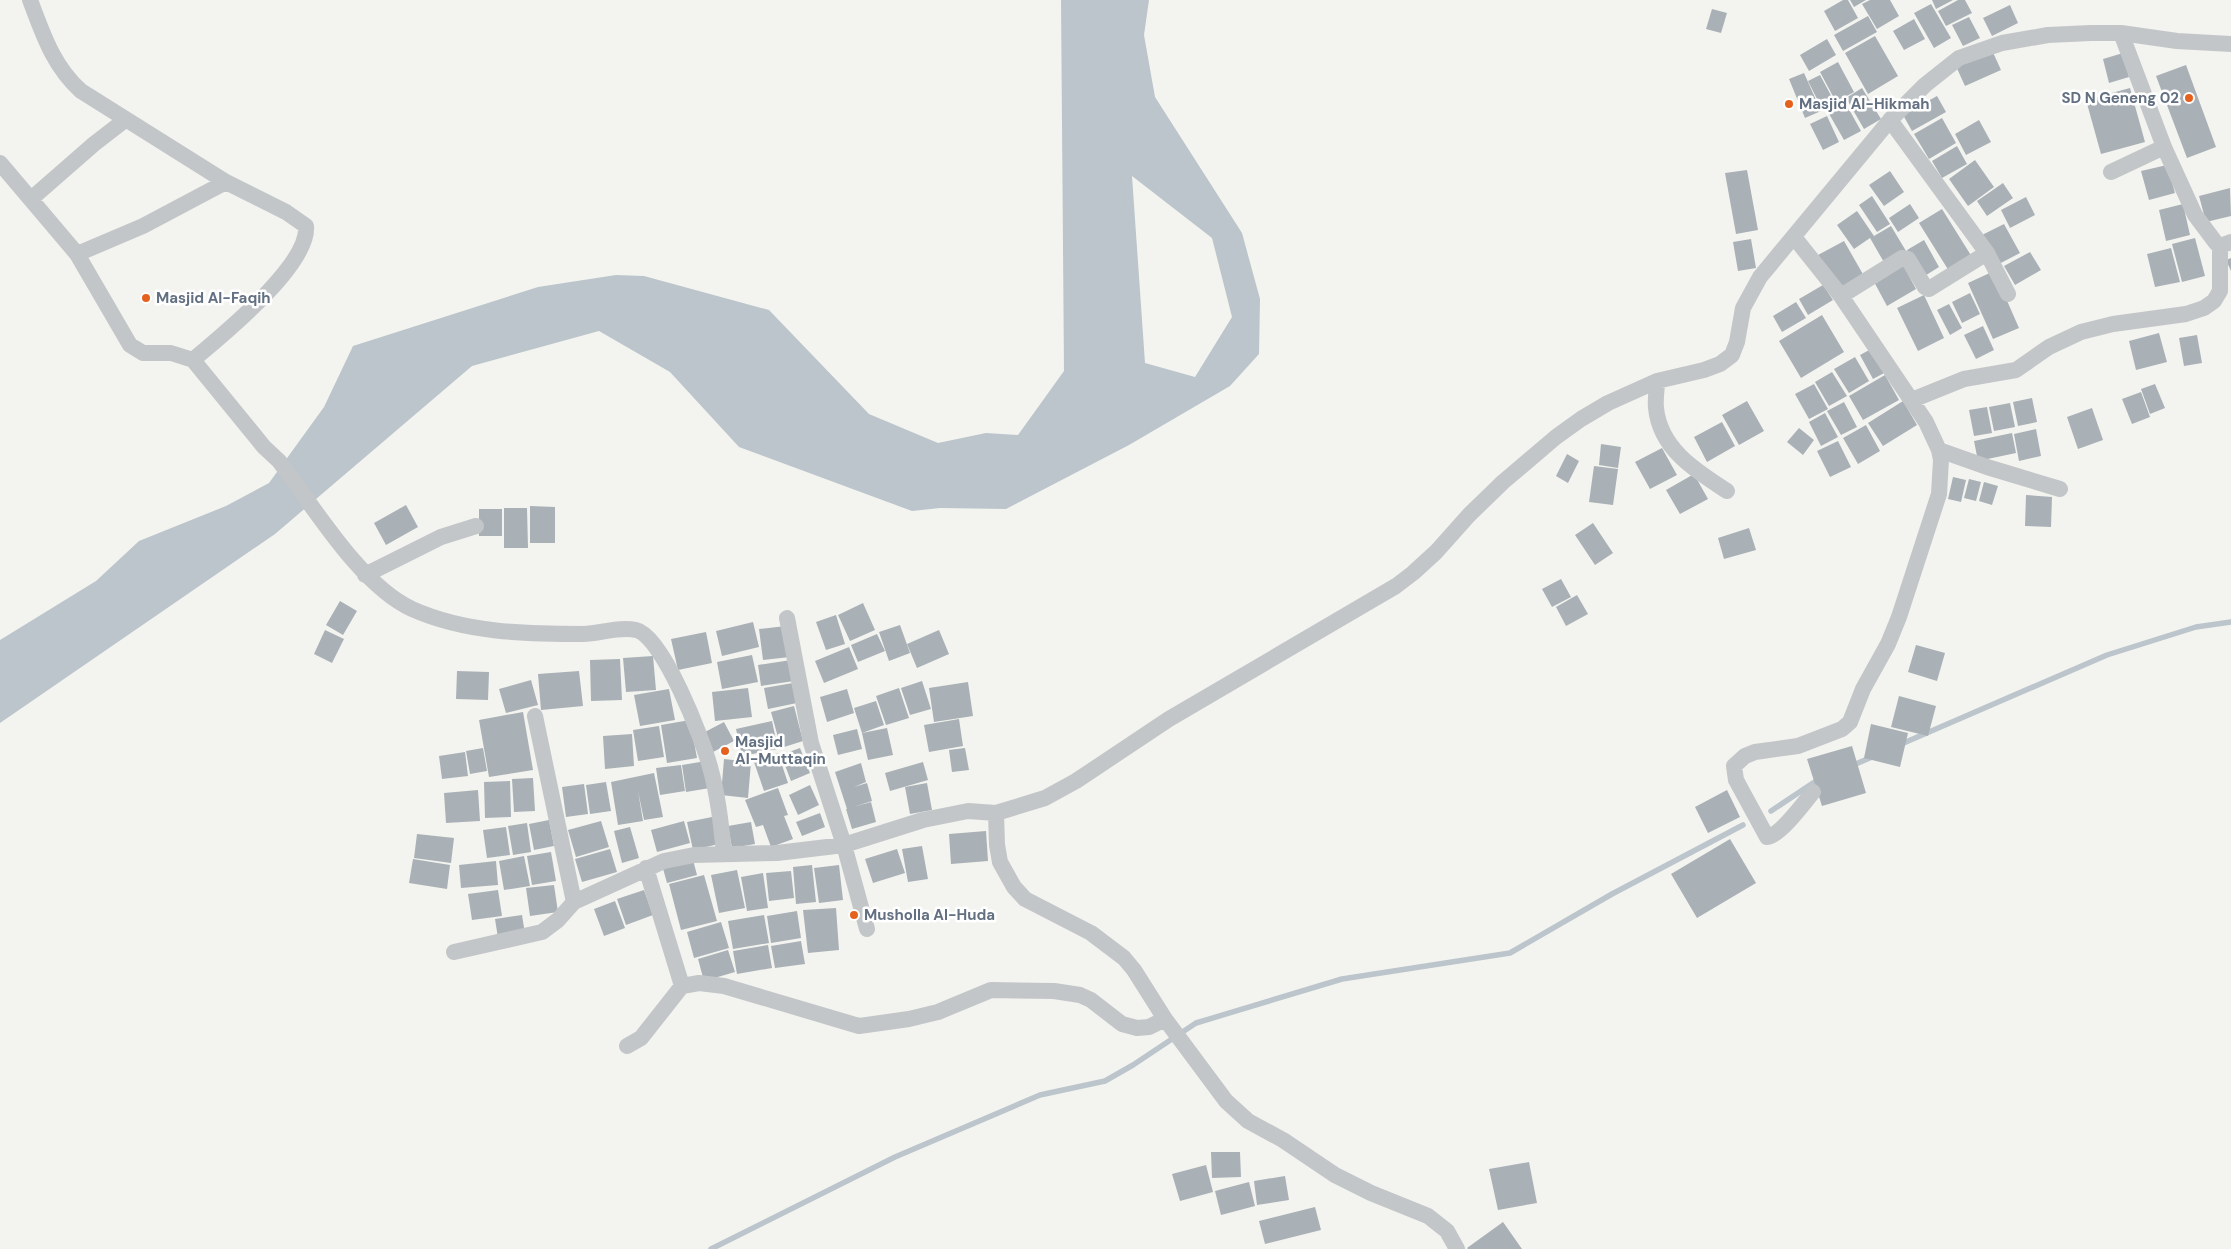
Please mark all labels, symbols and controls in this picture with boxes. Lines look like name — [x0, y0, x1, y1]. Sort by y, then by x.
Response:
place label: SD N Geneng 02 — [2061, 88, 2179, 108]
marker: SD N Geneng 02 — [2183, 92, 2195, 104]
place label: Masjid Al-Hikmah — [1799, 94, 1930, 114]
marker: Masjid Al-Hikmah — [1783, 98, 1795, 110]
place label: Masjid Al-Faqih — [156, 288, 271, 308]
marker: Masjid Al-Faqih — [140, 292, 152, 304]
place label: Masjid Al-Muttaqin — [735, 732, 826, 769]
marker: Masjid Al-Muttaqin — [719, 745, 731, 757]
place label: Musholla Al-Huda — [864, 905, 995, 925]
marker: Musholla Al-Huda — [848, 909, 860, 921]

